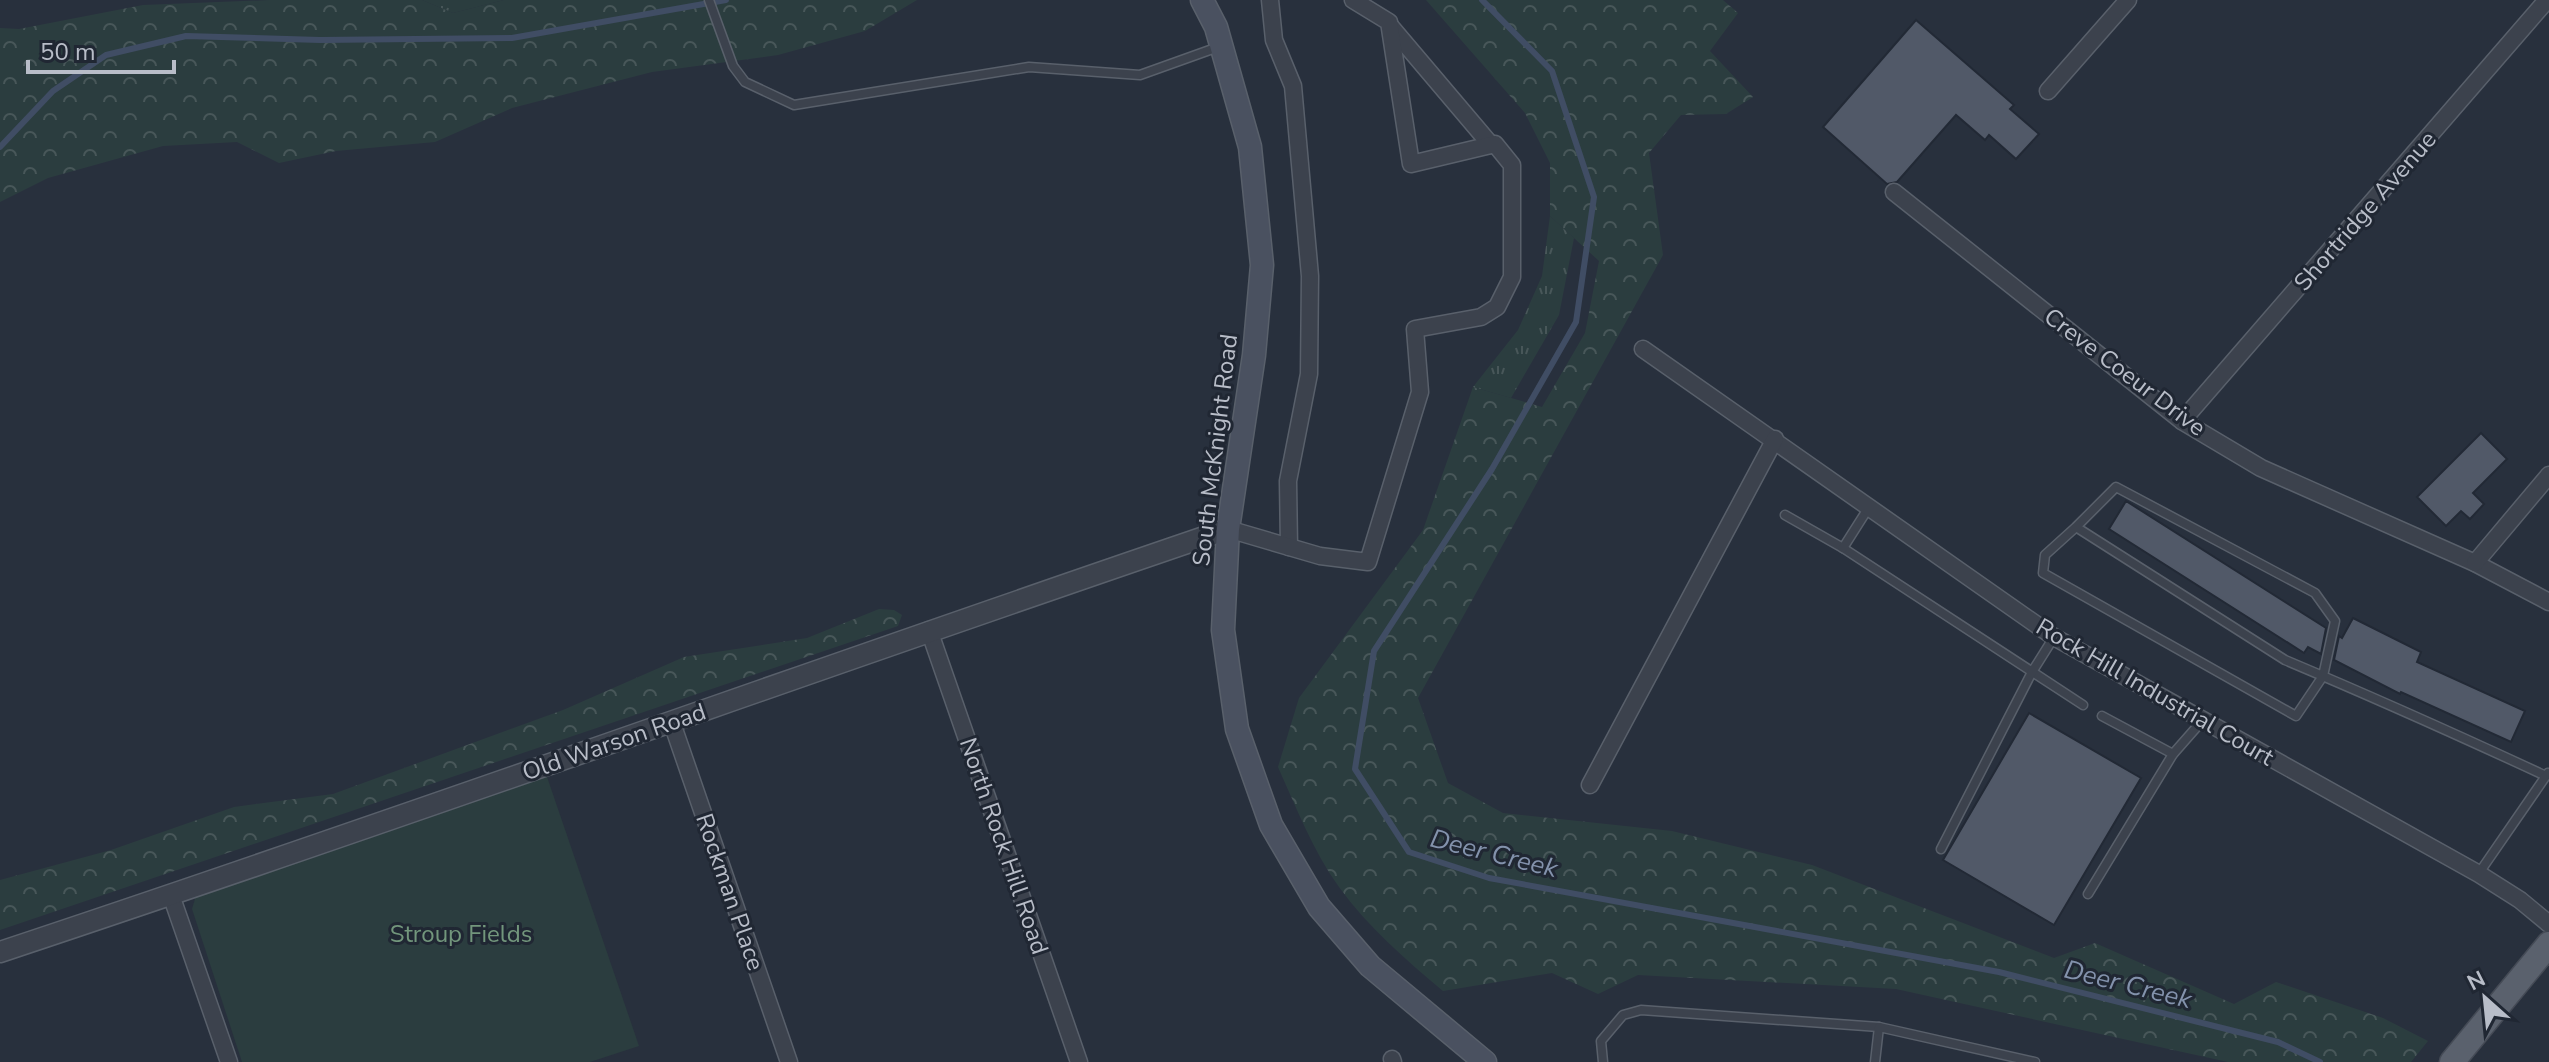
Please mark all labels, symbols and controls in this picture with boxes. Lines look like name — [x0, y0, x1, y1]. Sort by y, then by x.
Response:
scale bar — [28, 24, 174, 74]
text: 50 m — [40, 36, 96, 68]
street label: Shortridge Avenue — [2287, 124, 2443, 298]
street label: Creve Coeur Drive — [2038, 301, 2212, 443]
street label: South McKnight Road — [1185, 332, 1245, 568]
street label: Rock Hill Industrial Court — [2030, 611, 2280, 774]
street label: Old Warson Road — [518, 696, 710, 788]
street label: North Rock Hill Road — [952, 733, 1056, 959]
street label: Rockman Place — [688, 809, 772, 975]
water label: Deer Creek — [1426, 821, 1562, 886]
park label: Stroup Fields — [390, 918, 532, 950]
water label: Deer Creek — [2060, 952, 2196, 1017]
north arrow — [2445, 958, 2525, 1038]
text: N — [2462, 964, 2491, 998]

